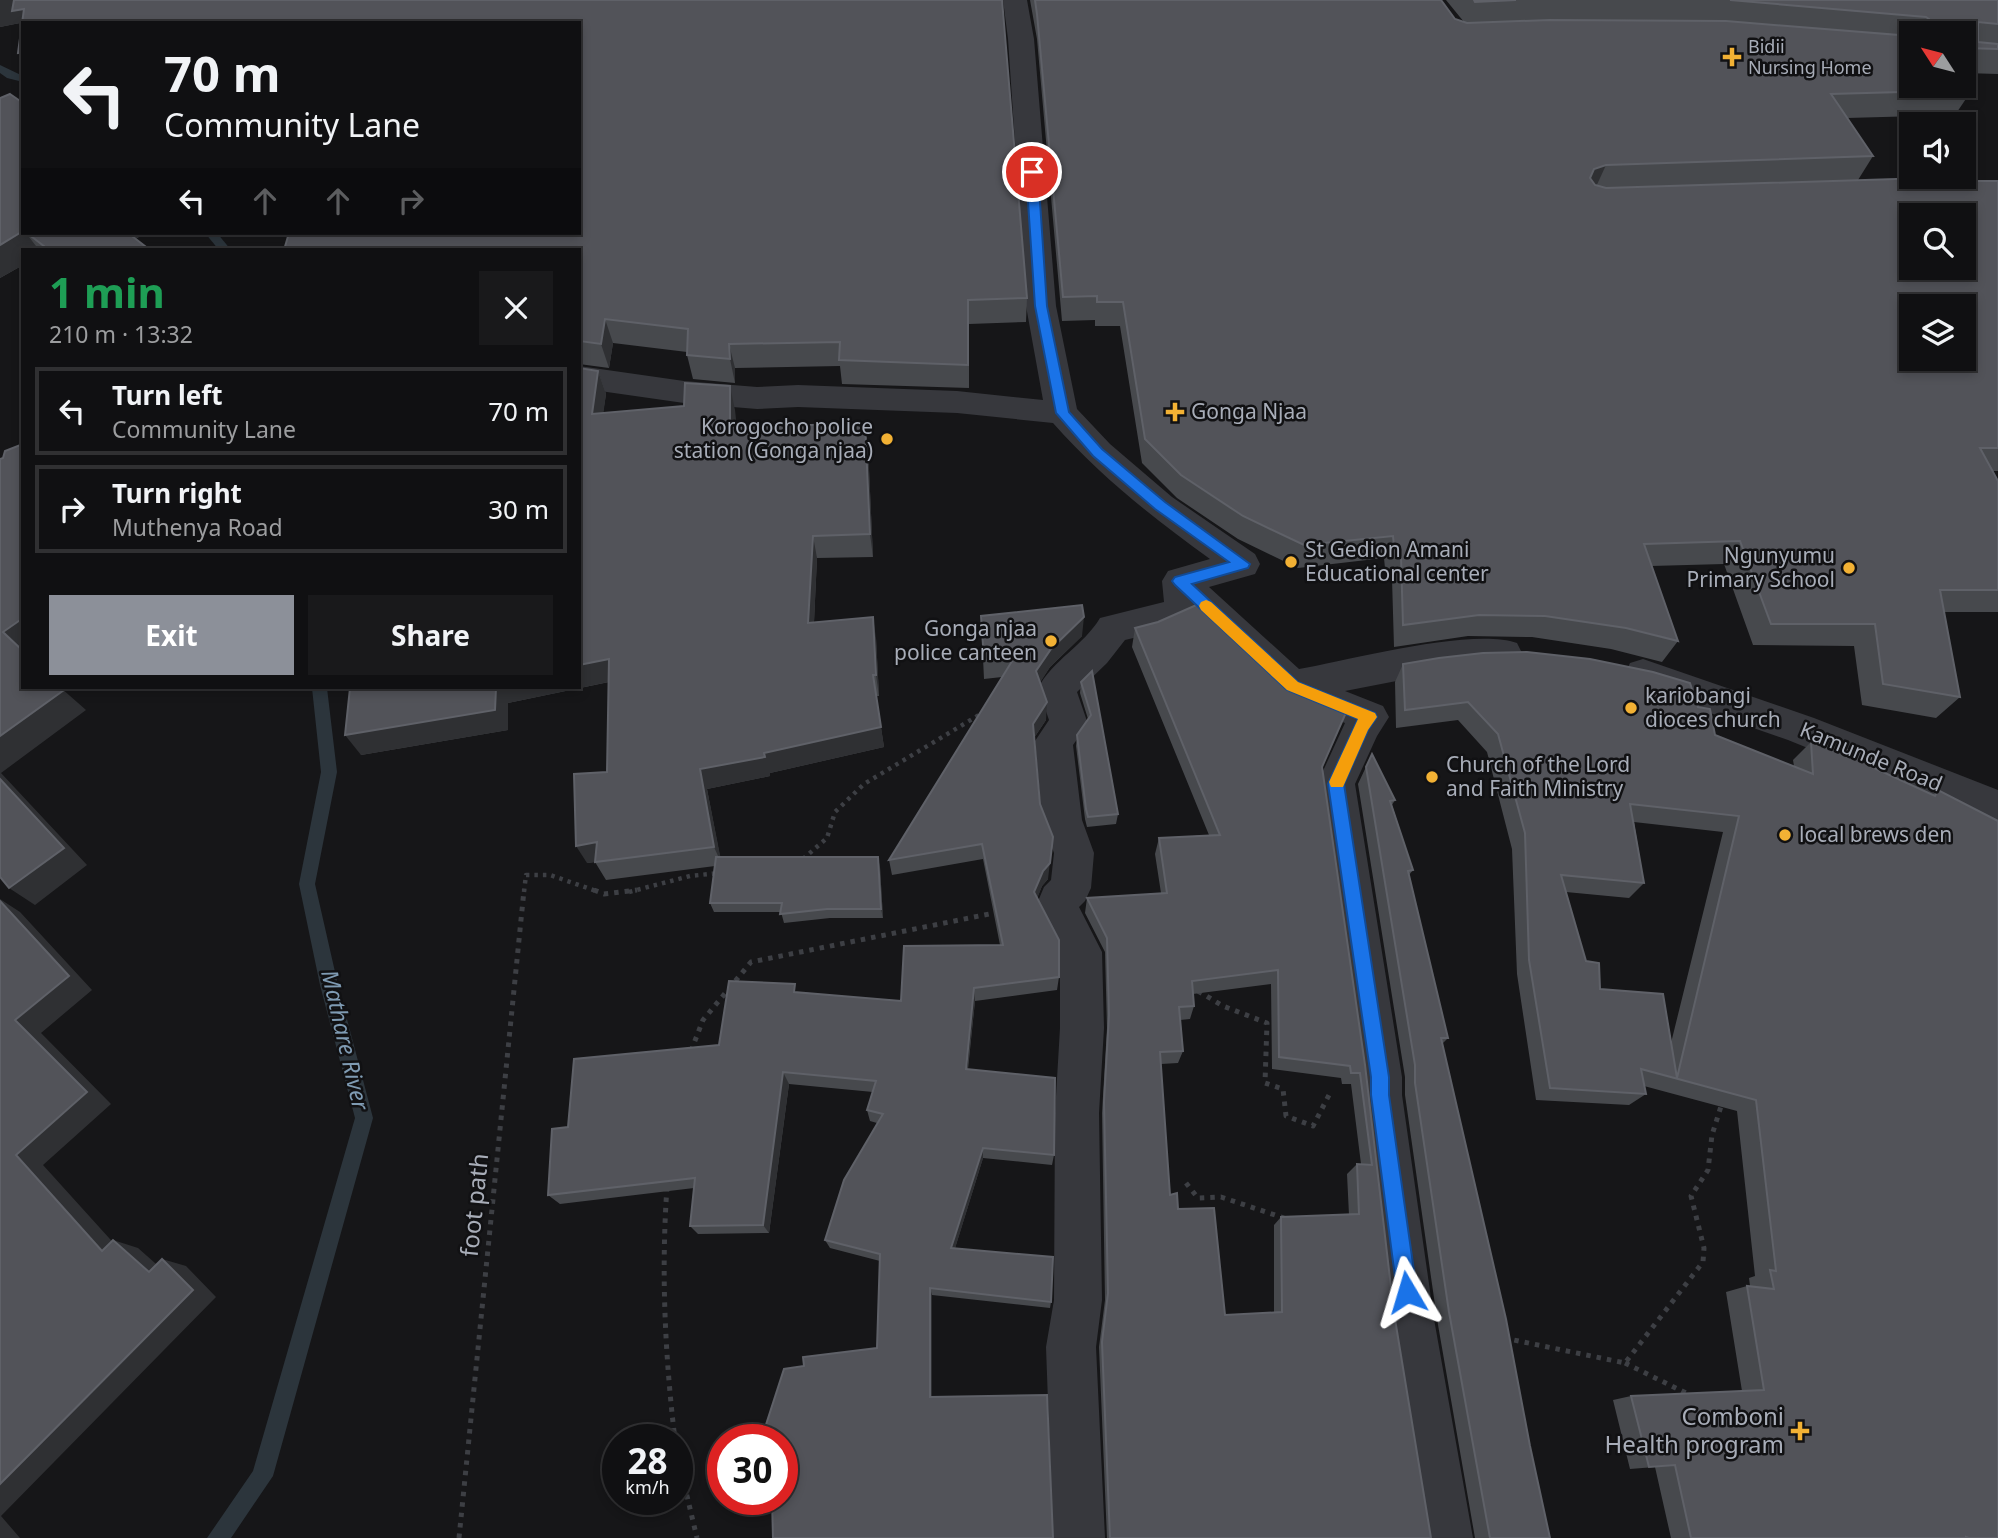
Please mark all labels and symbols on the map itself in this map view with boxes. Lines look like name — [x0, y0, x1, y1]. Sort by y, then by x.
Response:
north arrow — [1899, 21, 1976, 98]
place label: Bidii Nursing Home — [1748, 34, 1872, 79]
marker: Bidii Nursing Home — [1722, 47, 1742, 67]
pin — [1002, 142, 1062, 202]
place label: Gonga Njaa — [1191, 397, 1307, 425]
marker: Gonga Njaa — [1165, 402, 1185, 422]
place label: Korogocho police station (Gonga njaa) — [674, 412, 873, 464]
marker: Korogocho police station (Gonga njaa) — [879, 431, 895, 447]
place label: St Gedion Amani Educational center — [1305, 535, 1489, 587]
place label: Ngunyumu Primary School — [1687, 541, 1835, 593]
marker: St Gedion Amani Educational center — [1283, 554, 1299, 570]
marker: Ngunyumu Primary School — [1841, 560, 1857, 576]
place label: Gonga njaa police canteen — [894, 614, 1037, 666]
marker: Gonga njaa police canteen — [1043, 633, 1059, 649]
place label: kariobangi dioces church — [1645, 681, 1781, 733]
marker: kariobangi dioces church — [1623, 700, 1639, 716]
street label: Kamunde Road — [1796, 715, 1947, 797]
place label: Church of the Lord and Faith Ministry — [1446, 750, 1630, 802]
marker: Church of the Lord and Faith Ministry — [1424, 769, 1440, 785]
place label: local brews den — [1799, 820, 1952, 848]
marker: local brews den — [1777, 827, 1793, 843]
water label: Mathare River — [314, 966, 378, 1114]
street label: foot path — [452, 1151, 495, 1258]
position arrow — [1370, 1255, 1444, 1329]
place label: Comboni Health program — [1604, 1399, 1784, 1460]
marker: Comboni Health program — [1790, 1421, 1810, 1441]
speed limit sign: 30 — [707, 1424, 798, 1515]

